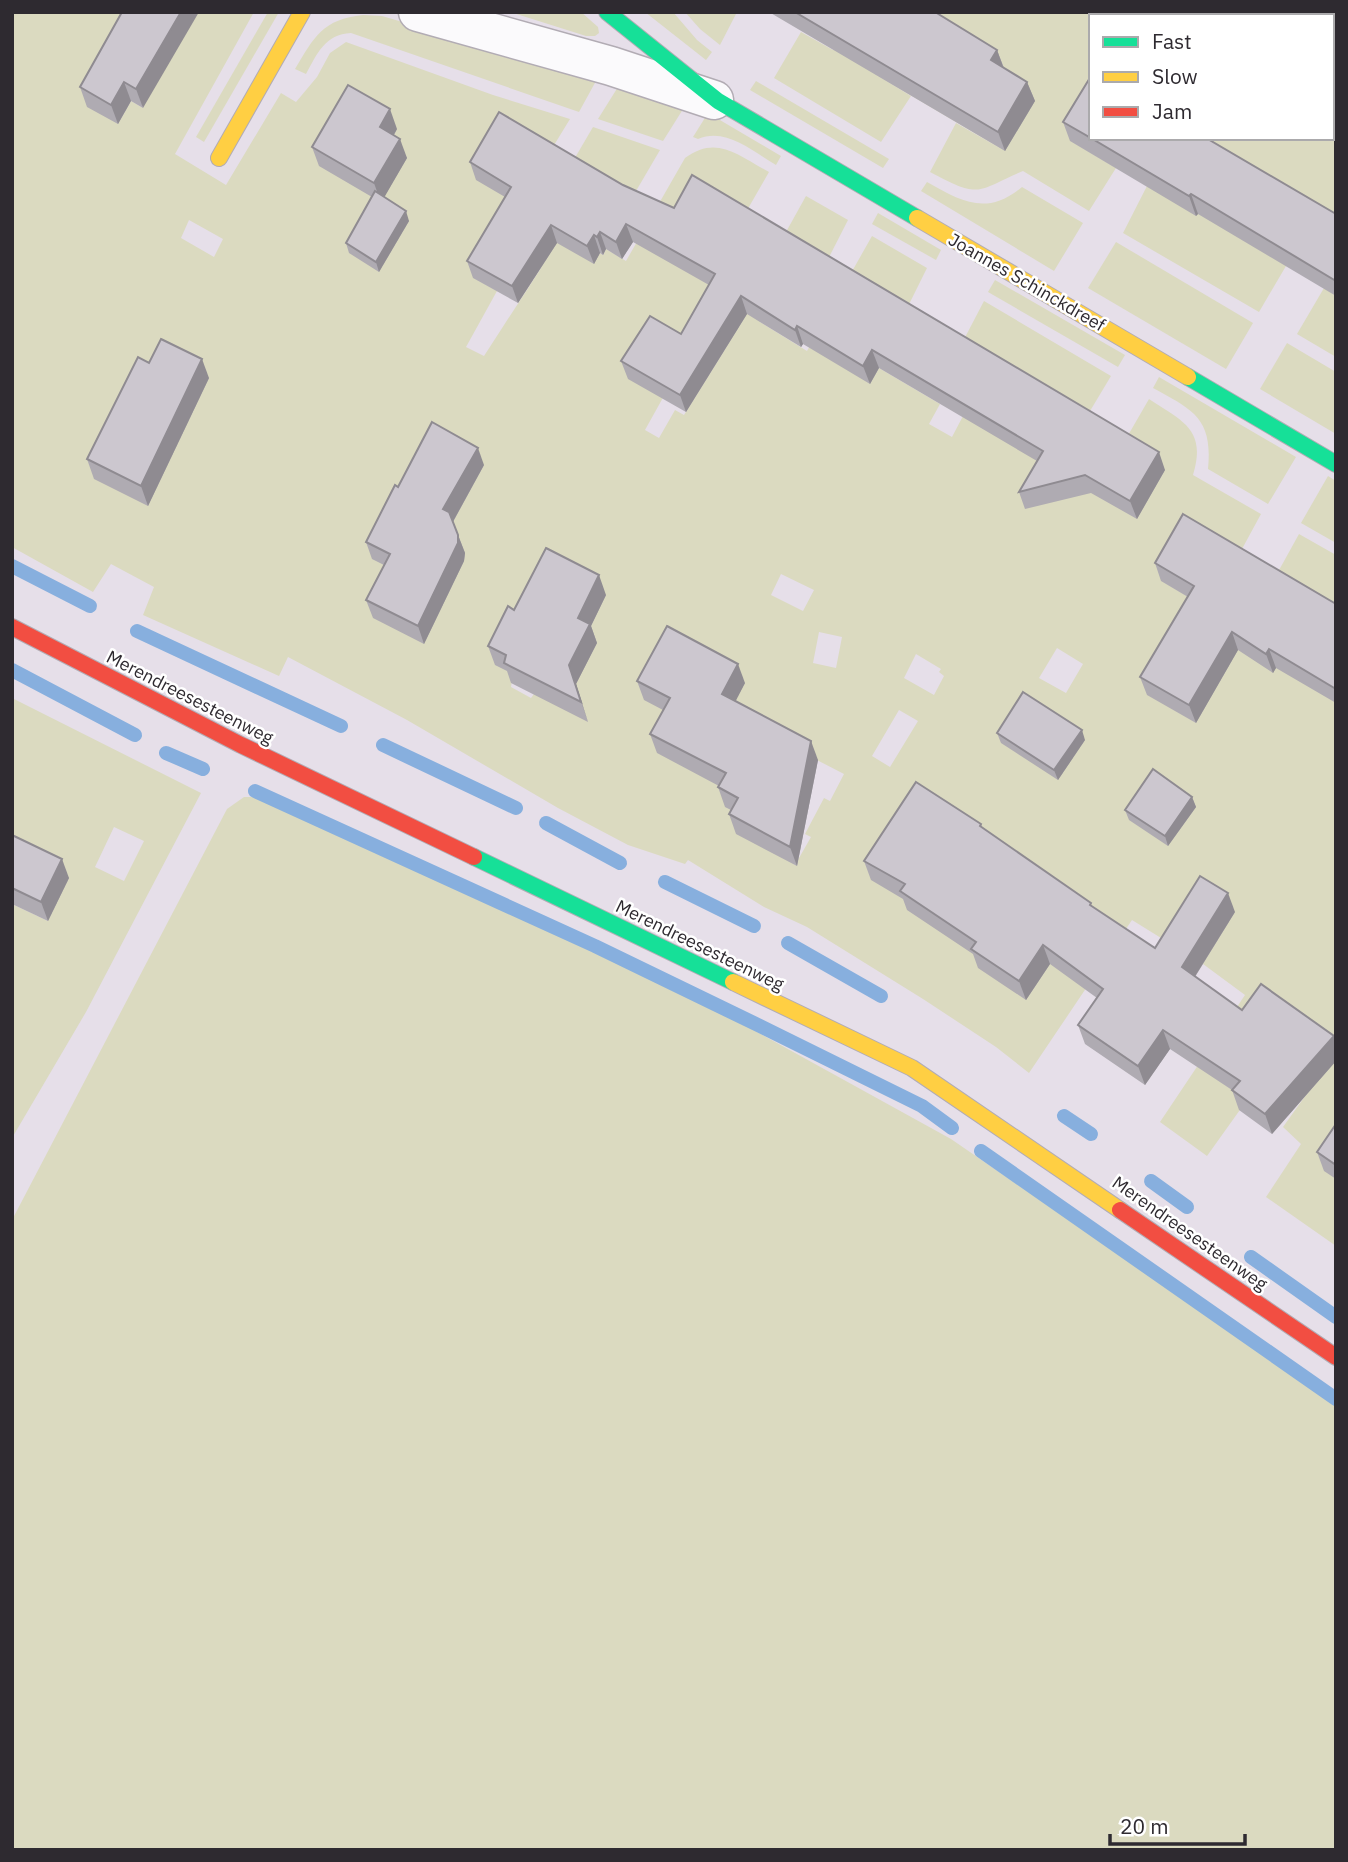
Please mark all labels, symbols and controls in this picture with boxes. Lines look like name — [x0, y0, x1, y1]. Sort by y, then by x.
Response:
legend — [1089, 14, 1334, 140]
text: Fast — [1152, 27, 1192, 55]
text: Slow — [1152, 62, 1198, 90]
text: Jam — [1152, 97, 1192, 125]
street label: Joannes Schinckdreef — [944, 228, 1110, 336]
street label: Merendreesesteenweg — [103, 645, 278, 749]
street label: Merendreesesteenweg — [612, 894, 788, 996]
street label: Merendreesesteenweg — [1108, 1171, 1273, 1296]
scale bar — [1110, 1802, 1245, 1846]
text: 20 m — [1120, 1812, 1169, 1840]

